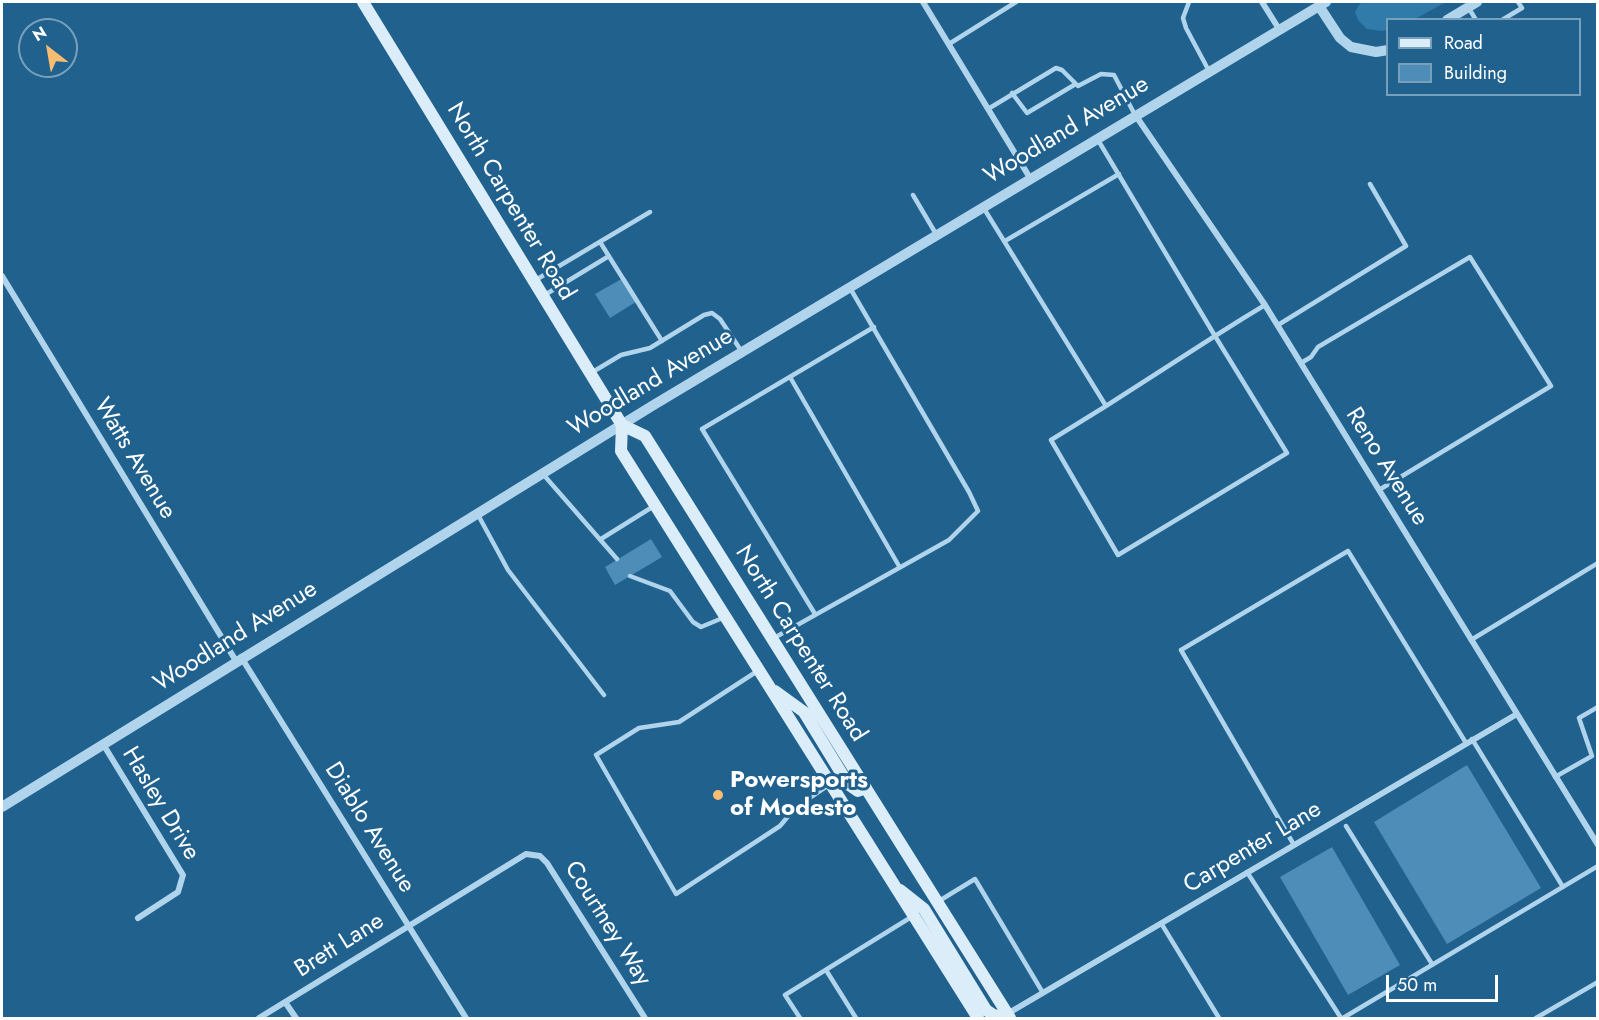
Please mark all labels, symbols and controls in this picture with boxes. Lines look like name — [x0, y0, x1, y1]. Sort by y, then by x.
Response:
north arrow — [18, 18, 78, 78]
legend — [1386, 18, 1581, 96]
text: N — [28, 21, 51, 47]
text: Road — [1444, 30, 1483, 56]
text: Building — [1444, 60, 1507, 86]
street label: Woodland Avenue — [979, 70, 1155, 192]
street label: North Carpenter Road — [440, 98, 580, 306]
street label: Woodland Avenue — [563, 322, 739, 444]
street label: Watts Avenue — [87, 393, 181, 525]
street label: Reno Avenue — [1338, 403, 1434, 531]
street label: North Carpenter Road — [728, 541, 872, 747]
street label: Woodland Avenue — [149, 575, 323, 699]
street label: Hasley Drive — [115, 742, 205, 866]
street label: Diablo Avenue — [317, 757, 421, 899]
place label: Powersports of Modesto — [730, 767, 868, 823]
marker: Powersports of Modesto — [711, 788, 725, 802]
street label: Carpenter Lane — [1179, 796, 1327, 900]
street label: Courtney Way — [557, 856, 657, 992]
street label: Brett Lane — [290, 907, 390, 985]
scale bar — [1389, 963, 1502, 1001]
text: 50 m — [1397, 972, 1437, 998]

